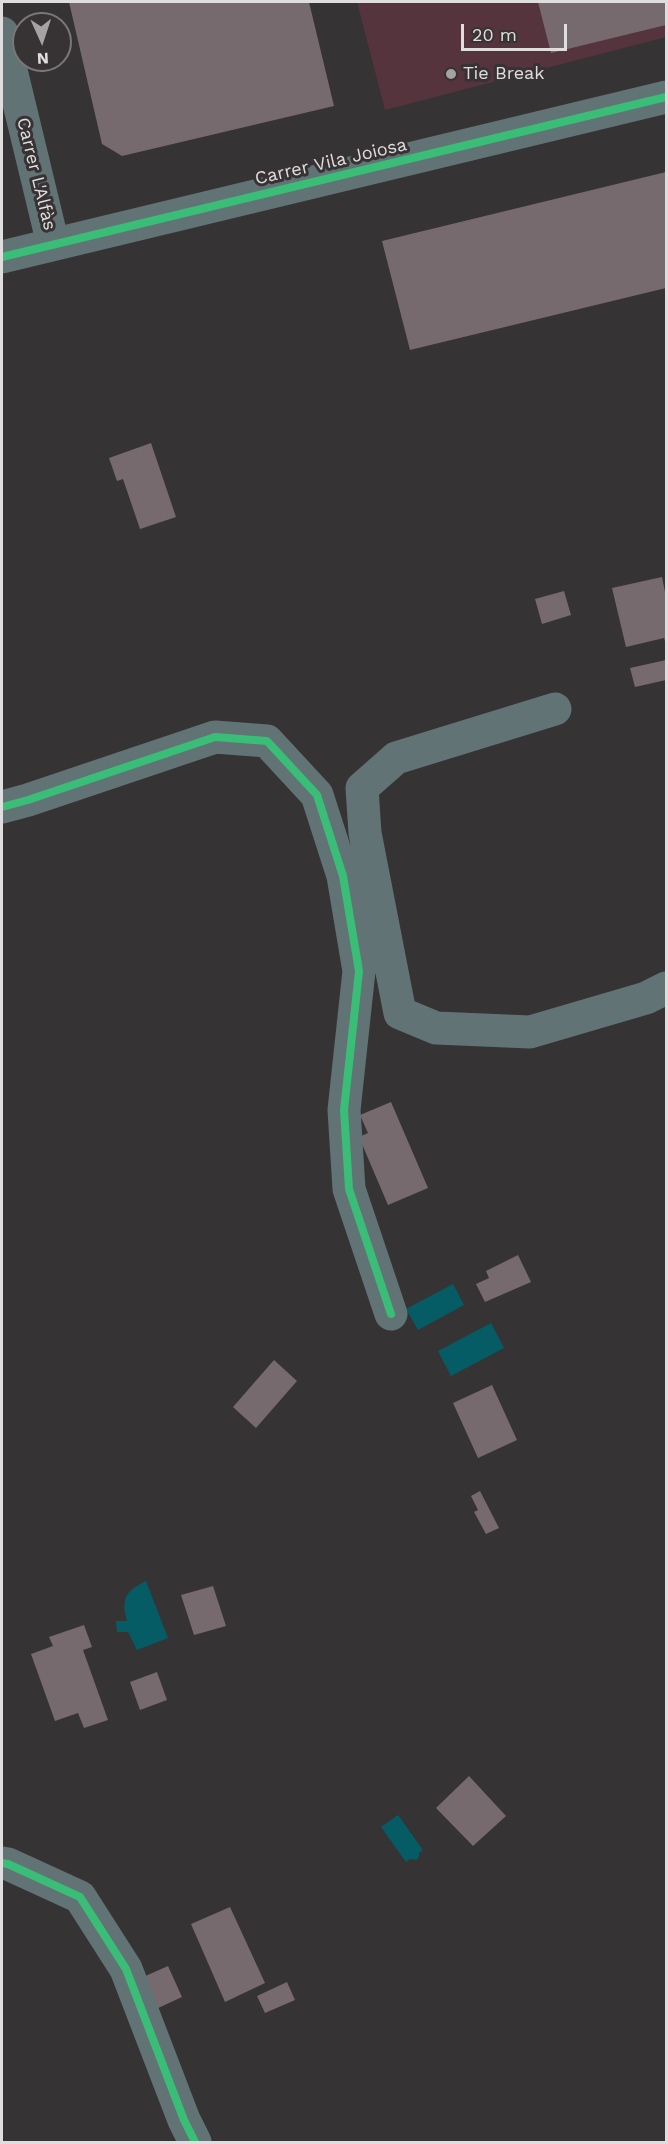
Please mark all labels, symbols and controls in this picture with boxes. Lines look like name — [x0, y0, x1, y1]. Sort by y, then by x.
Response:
north arrow — [12, 12, 72, 72]
scale bar — [464, 12, 570, 50]
text: 20 m — [472, 24, 517, 45]
text: N — [36, 49, 49, 68]
place label: Tie Break — [463, 63, 544, 85]
marker: Tie Break — [444, 67, 458, 81]
street label: Carrer L'Alfàs — [12, 115, 60, 233]
street label: Carrer Vila Joiosa — [253, 134, 409, 190]

